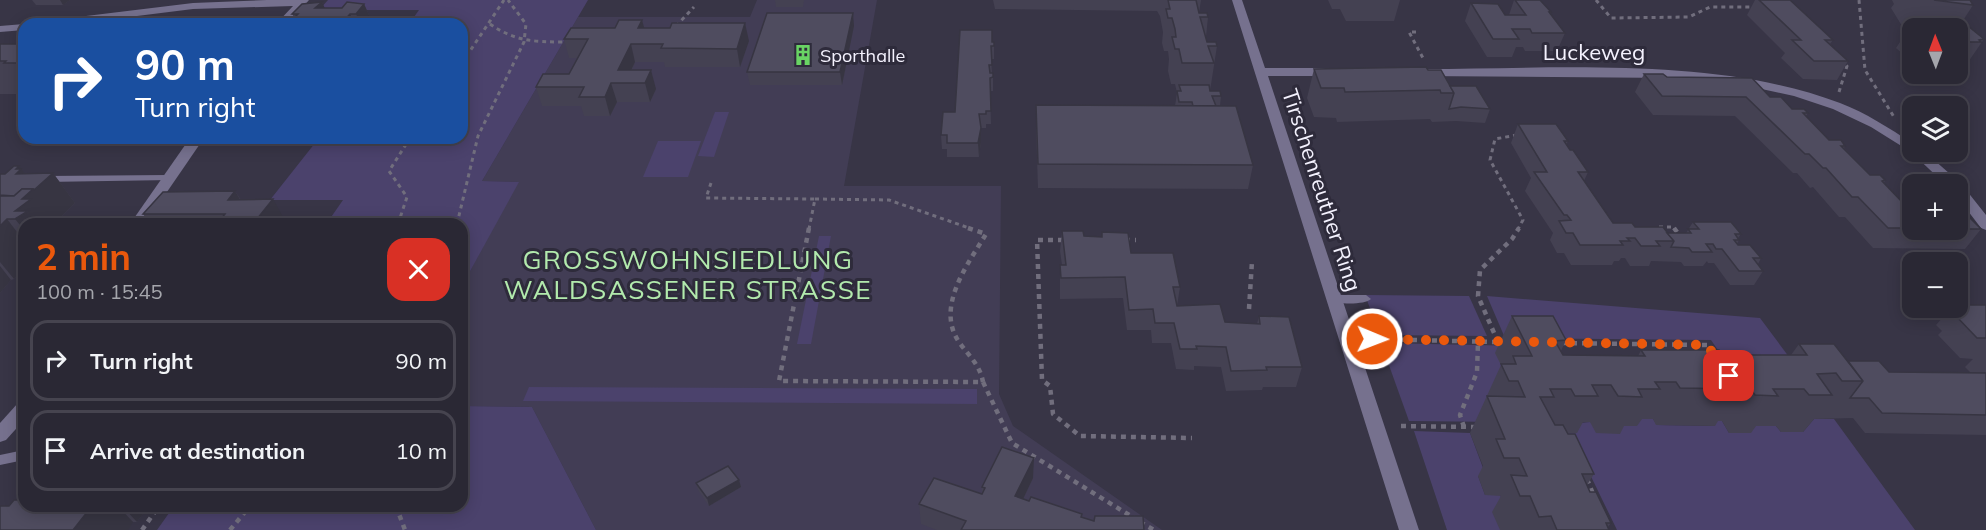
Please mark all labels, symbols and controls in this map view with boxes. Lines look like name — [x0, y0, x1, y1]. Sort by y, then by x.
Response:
north arrow — [1902, 18, 1968, 84]
map controls — [1902, 18, 1968, 318]
text: 90 m — [135, 38, 235, 91]
street label: Luckeweg — [1543, 38, 1645, 66]
icon: right — [36, 42, 114, 120]
building icon: Sporthalle — [791, 43, 815, 67]
place label: Sporthalle — [820, 44, 905, 67]
street label: Tirschenreuther Ring — [1276, 85, 1368, 295]
text: Turn right — [135, 90, 255, 124]
button: layers — [1902, 96, 1968, 162]
button: + — [1902, 174, 1968, 240]
text: 2 min — [36, 234, 131, 279]
button: close — [387, 238, 450, 301]
district label: GROSSWOHNSIEDLUNG WALDSASSENER STRASSE — [504, 243, 872, 306]
button: − — [1902, 252, 1968, 318]
text: 100 m · 15:45 — [36, 279, 162, 304]
position arrow — [1340, 307, 1404, 371]
icon: right — [39, 344, 72, 377]
text: Turn right — [90, 347, 193, 375]
text: 90 m — [396, 347, 447, 375]
pin — [1703, 350, 1754, 401]
icon: arrive — [1712, 359, 1745, 392]
icon: arrive — [39, 434, 72, 467]
text: Arrive at destination — [90, 437, 305, 465]
text: 10 m — [396, 437, 447, 465]

